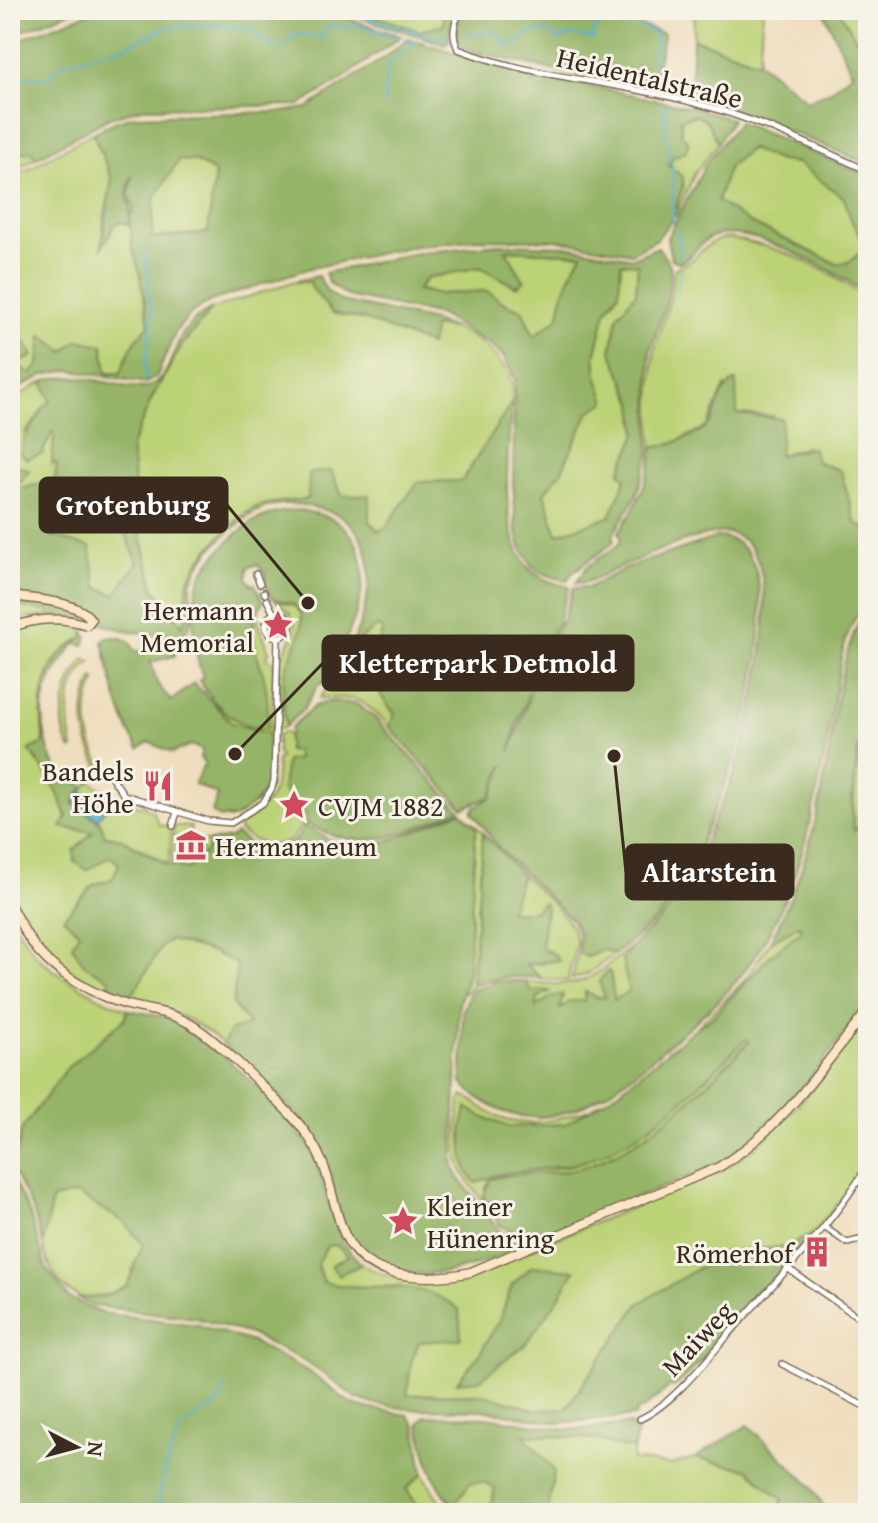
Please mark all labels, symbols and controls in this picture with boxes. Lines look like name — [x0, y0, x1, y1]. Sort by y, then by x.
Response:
street label: Heidentalstraße — [553, 36, 747, 118]
callout: Grotenburg — [40, 478, 227, 532]
text: Grotenburg — [56, 482, 210, 526]
place label: Hermann Memorial — [140, 589, 254, 662]
place icon: Hermann Memorial — [261, 608, 295, 642]
callout: Kletterpark Detmold — [323, 636, 633, 690]
text: Kletterpark Detmold — [339, 640, 618, 684]
place label: Bandels Höhe — [42, 750, 134, 823]
restaurant icon: Bandels Höhe — [141, 769, 175, 803]
place label: CVJM 1882 — [318, 785, 443, 826]
place icon: CVJM 1882 — [277, 788, 311, 822]
place label: Hermanneum — [215, 825, 377, 866]
museum icon: Hermanneum — [174, 828, 208, 862]
callout: Altarstein — [626, 845, 793, 899]
text: Altarstein — [642, 849, 777, 893]
place label: Kleiner Hünenring — [427, 1185, 554, 1258]
place icon: Kleiner Hünenring — [386, 1204, 420, 1238]
place label: Römerhof — [676, 1232, 796, 1273]
building icon: Römerhof — [800, 1235, 834, 1269]
street label: Maiweg — [651, 1291, 743, 1385]
north arrow — [36, 1407, 116, 1487]
text: N — [79, 1440, 113, 1458]

